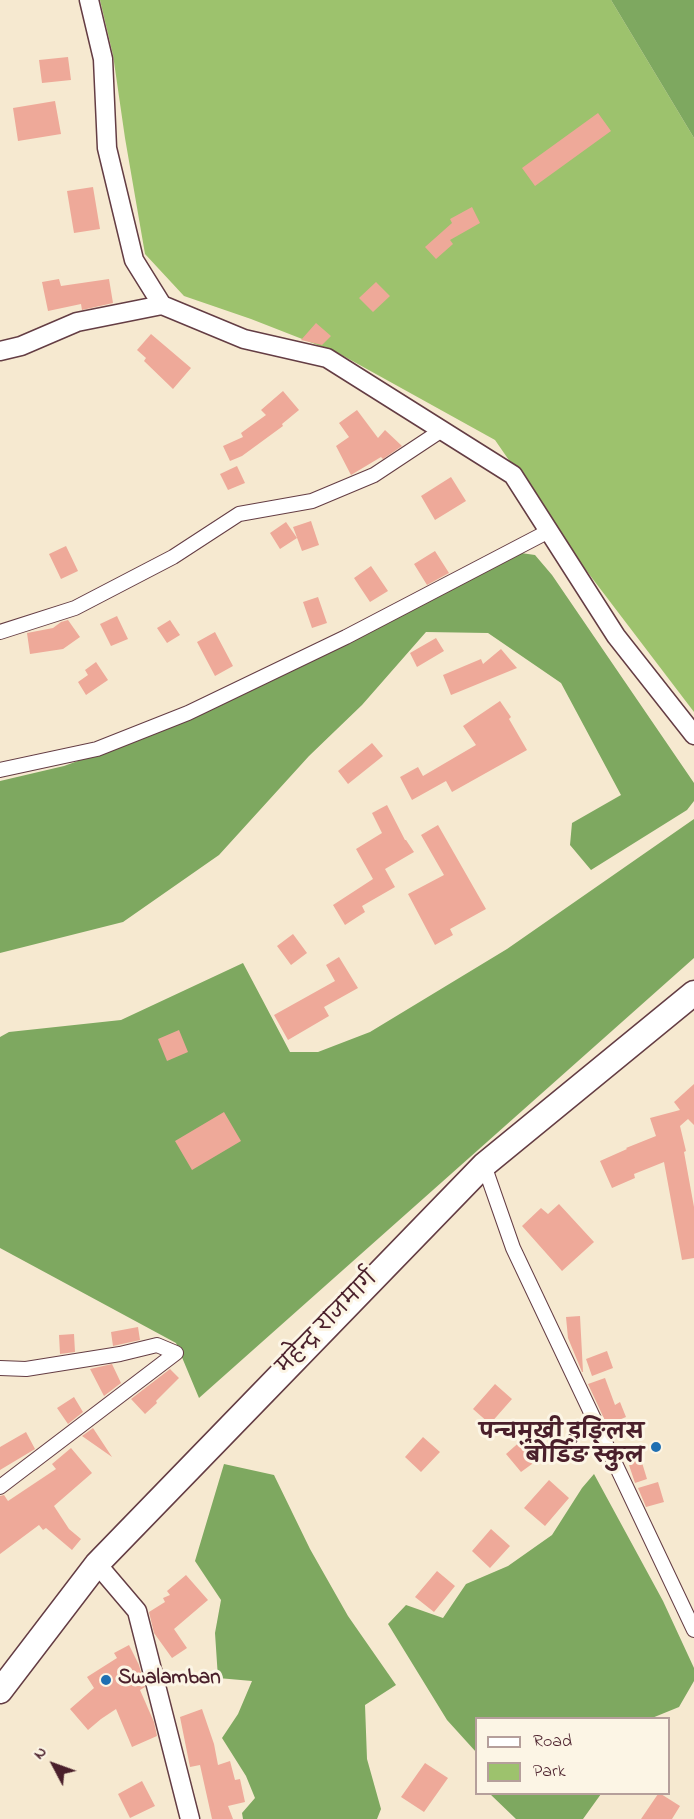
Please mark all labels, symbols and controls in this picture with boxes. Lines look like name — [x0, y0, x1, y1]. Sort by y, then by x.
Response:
street label: महेन्द्र राजमार्ग — [274, 1267, 384, 1381]
place label: पन्चमुखी इङ्लिस बोर्डिङ स्कुल — [479, 1422, 644, 1472]
marker: पन्चमुखी इङ्लिस बोर्डिङ स्कुल — [649, 1440, 663, 1454]
place label: Swalamban — [118, 1667, 221, 1693]
marker: Swalamban — [99, 1673, 113, 1687]
legend — [475, 1717, 670, 1795]
text: Road — [533, 1729, 572, 1755]
north arrow — [24, 1735, 84, 1795]
text: N — [28, 1741, 53, 1765]
text: Park — [533, 1759, 566, 1785]

